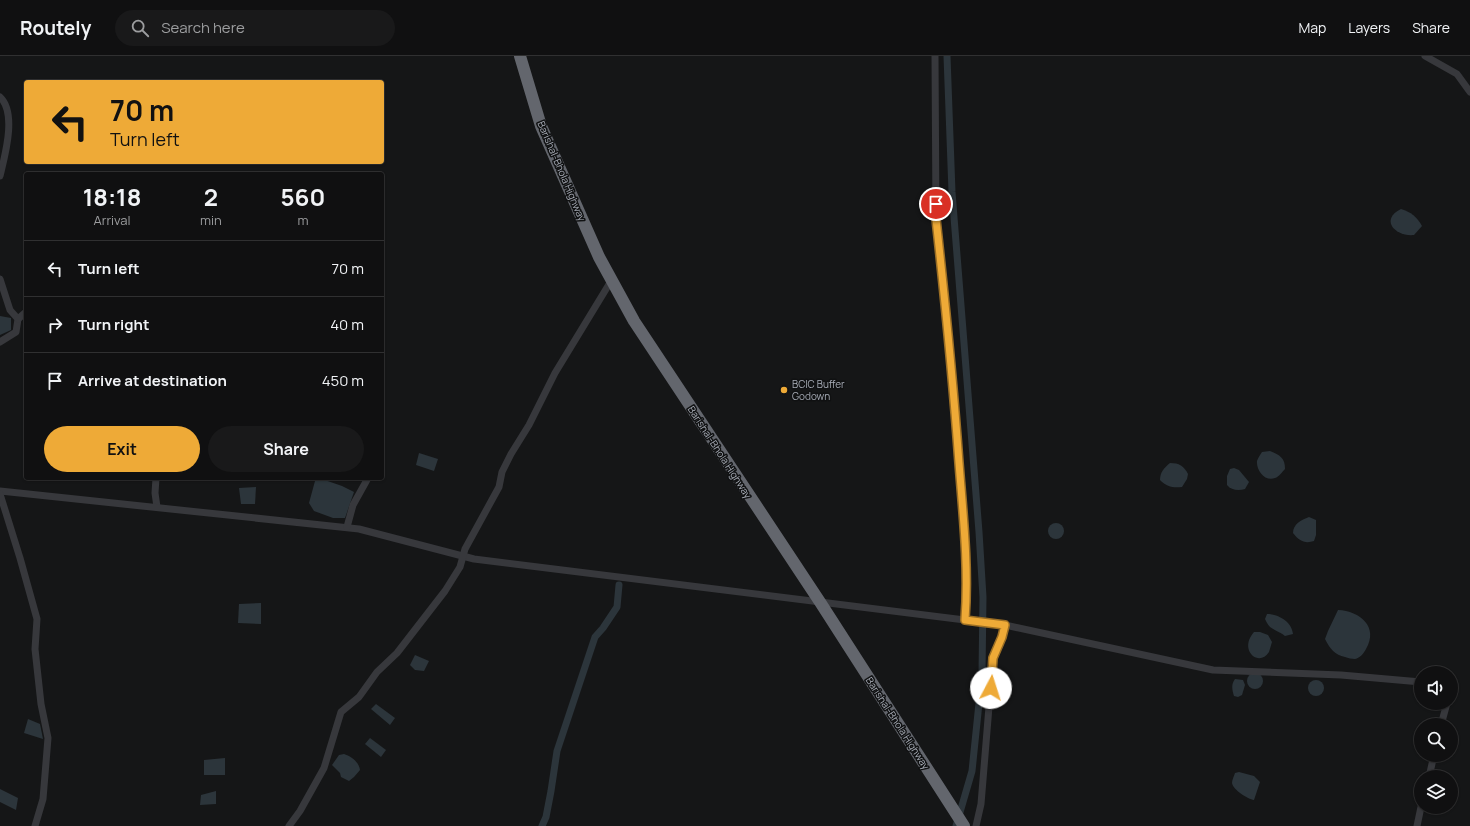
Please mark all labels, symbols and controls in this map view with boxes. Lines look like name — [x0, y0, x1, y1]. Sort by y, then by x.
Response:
search box — [115, 10, 395, 46]
text: Routely — [20, 15, 91, 41]
icon: search — [129, 17, 151, 39]
text: Search here — [161, 17, 245, 38]
text: Map — [1298, 18, 1326, 37]
text: Layers — [1348, 18, 1390, 37]
text: Share — [1412, 18, 1450, 37]
text: 70 m — [110, 91, 174, 129]
icon: left — [44, 96, 96, 148]
street label: Barishal-Bhola Highway — [535, 119, 590, 224]
text: Turn left — [110, 127, 180, 151]
text: 18:18 — [83, 180, 141, 213]
text: 2 — [204, 180, 218, 213]
text: 560 — [281, 180, 325, 213]
pin — [919, 187, 953, 221]
icon: arrive — [925, 193, 947, 215]
text: Arrival — [93, 211, 131, 229]
text: min — [200, 211, 222, 229]
text: m — [297, 211, 308, 229]
icon: left — [44, 258, 66, 280]
text: Turn left — [78, 258, 140, 279]
text: 70 m — [332, 258, 364, 279]
icon: right — [44, 314, 66, 336]
text: Turn right — [78, 314, 149, 335]
text: 40 m — [330, 314, 364, 335]
icon: arrive — [44, 370, 66, 392]
text: Arrive at destination — [78, 370, 227, 391]
text: 450 m — [322, 370, 364, 391]
place label: BCIC Buffer Godown — [792, 377, 845, 403]
marker: BCIC Buffer Godown — [779, 385, 789, 395]
street label: Barishal-Bhola Highway — [685, 403, 756, 502]
button: Exit — [44, 426, 200, 472]
button: Share — [208, 426, 364, 472]
map controls — [1414, 666, 1458, 814]
button: sound — [1414, 666, 1458, 710]
position arrow — [970, 667, 1012, 709]
street label: Barishal-Bhola Highway — [863, 674, 934, 773]
button: search — [1414, 718, 1458, 762]
button: layers — [1414, 770, 1458, 814]

